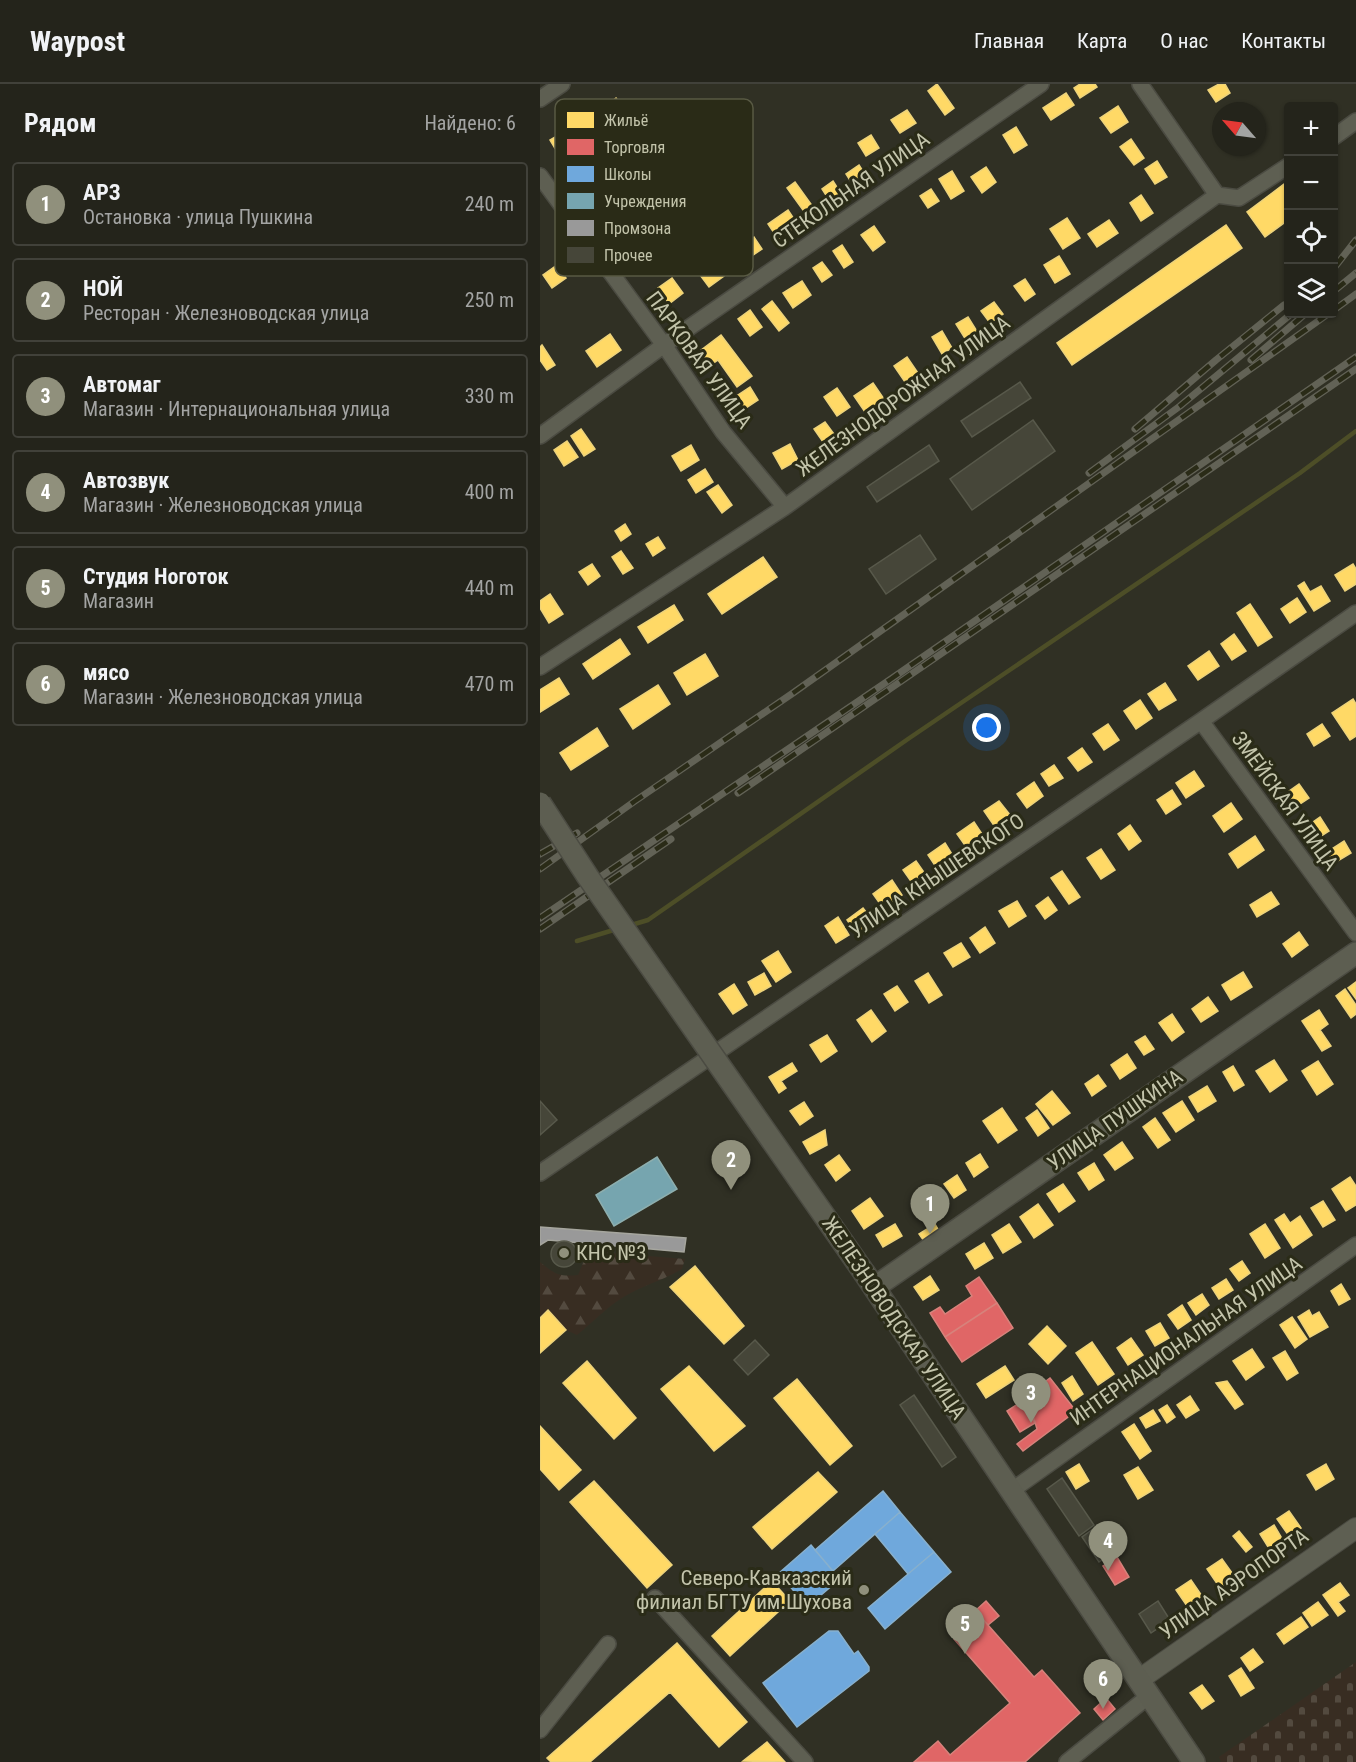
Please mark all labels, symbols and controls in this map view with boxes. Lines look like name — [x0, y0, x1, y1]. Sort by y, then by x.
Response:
text: Waypost — [30, 25, 125, 58]
text: Главная — [974, 29, 1044, 53]
text: Карта — [1077, 29, 1127, 53]
text: О нас — [1160, 29, 1208, 53]
text: Контакты — [1241, 29, 1326, 53]
legend — [555, 99, 753, 276]
north arrow — [1212, 102, 1266, 156]
map controls — [1284, 102, 1338, 318]
button: + — [1284, 102, 1338, 156]
text: Рядом — [24, 108, 96, 138]
text: Найдено: 6 — [424, 111, 516, 135]
text: Жильё — [604, 111, 648, 130]
street label: СТЕКОЛЬНАЯ УЛИЦА — [768, 127, 934, 253]
text: Торговля — [604, 138, 665, 157]
button: − — [1284, 156, 1338, 210]
text: Школы — [604, 165, 652, 184]
text: АРЗ — [83, 180, 121, 205]
text: 1 — [40, 192, 51, 216]
text: 240 m — [465, 192, 514, 216]
text: Учреждения — [604, 192, 686, 211]
text: Остановка · улица Пушкина — [83, 205, 313, 229]
button: locate — [1284, 210, 1338, 264]
text: Промзона — [604, 219, 671, 238]
text: Прочее — [604, 246, 653, 265]
button: layers — [1284, 264, 1338, 318]
text: НОЙ — [83, 276, 123, 301]
street label: ПАРКОВАЯ УЛИЦА — [641, 287, 757, 433]
text: 2 — [40, 288, 51, 312]
text: 250 m — [465, 288, 514, 312]
text: Ресторан · Железноводская улица — [83, 301, 369, 325]
street label: ЖЕЛЕЗНОДОРОЖНАЯ УЛИЦА — [792, 310, 1014, 482]
text: Автомаг — [83, 372, 161, 397]
text: 3 — [40, 384, 51, 408]
text: 330 m — [465, 384, 514, 408]
text: Магазин · Интернациональная улица — [83, 397, 390, 421]
text: Автозвук — [83, 468, 169, 493]
text: 4 — [40, 480, 51, 504]
text: 400 m — [465, 480, 514, 504]
text: Магазин · Железноводская улица — [83, 493, 363, 517]
text: Студия Ноготок — [83, 564, 229, 589]
text: 5 — [40, 576, 51, 600]
text: 440 m — [465, 576, 514, 600]
text: Магазин — [83, 589, 154, 613]
text: мясо — [83, 660, 130, 685]
text: 6 — [40, 672, 51, 696]
text: 470 m — [465, 672, 514, 696]
text: Магазин · Железноводская улица — [83, 685, 363, 709]
your location — [972, 713, 1001, 742]
street label: ЗМЕЙСКАЯ УЛИЦА — [1227, 727, 1343, 875]
street label: УЛИЦА КНЫШЕВСКОГО — [845, 809, 1029, 943]
street label: УЛИЦА ПУШКИНА — [1043, 1065, 1187, 1175]
pin: 2 — [712, 1140, 750, 1190]
pin: 1 — [910, 1184, 950, 1234]
street label: ЖЕЛЕЗНОВОДСКАЯ УЛИЦА — [817, 1212, 971, 1424]
place label: КНС №3 — [576, 1241, 647, 1265]
marker: КНС №3 — [557, 1246, 571, 1260]
street label: ИНТЕРНАЦИОНАЛЬНАЯ УЛИЦА — [1065, 1252, 1307, 1430]
pin: 3 — [1012, 1374, 1050, 1423]
pin: 4 — [1088, 1522, 1128, 1571]
street label: УЛИЦА АЭРОПОРТА — [1155, 1524, 1313, 1644]
place label: Северо-Кавказский филиал БГТУ им.Шухова — [636, 1566, 852, 1614]
marker: Северо-Кавказский филиал БГТУ им.Шухова — [857, 1583, 871, 1597]
pin: 5 — [946, 1604, 984, 1654]
pin: 6 — [1084, 1660, 1122, 1709]

